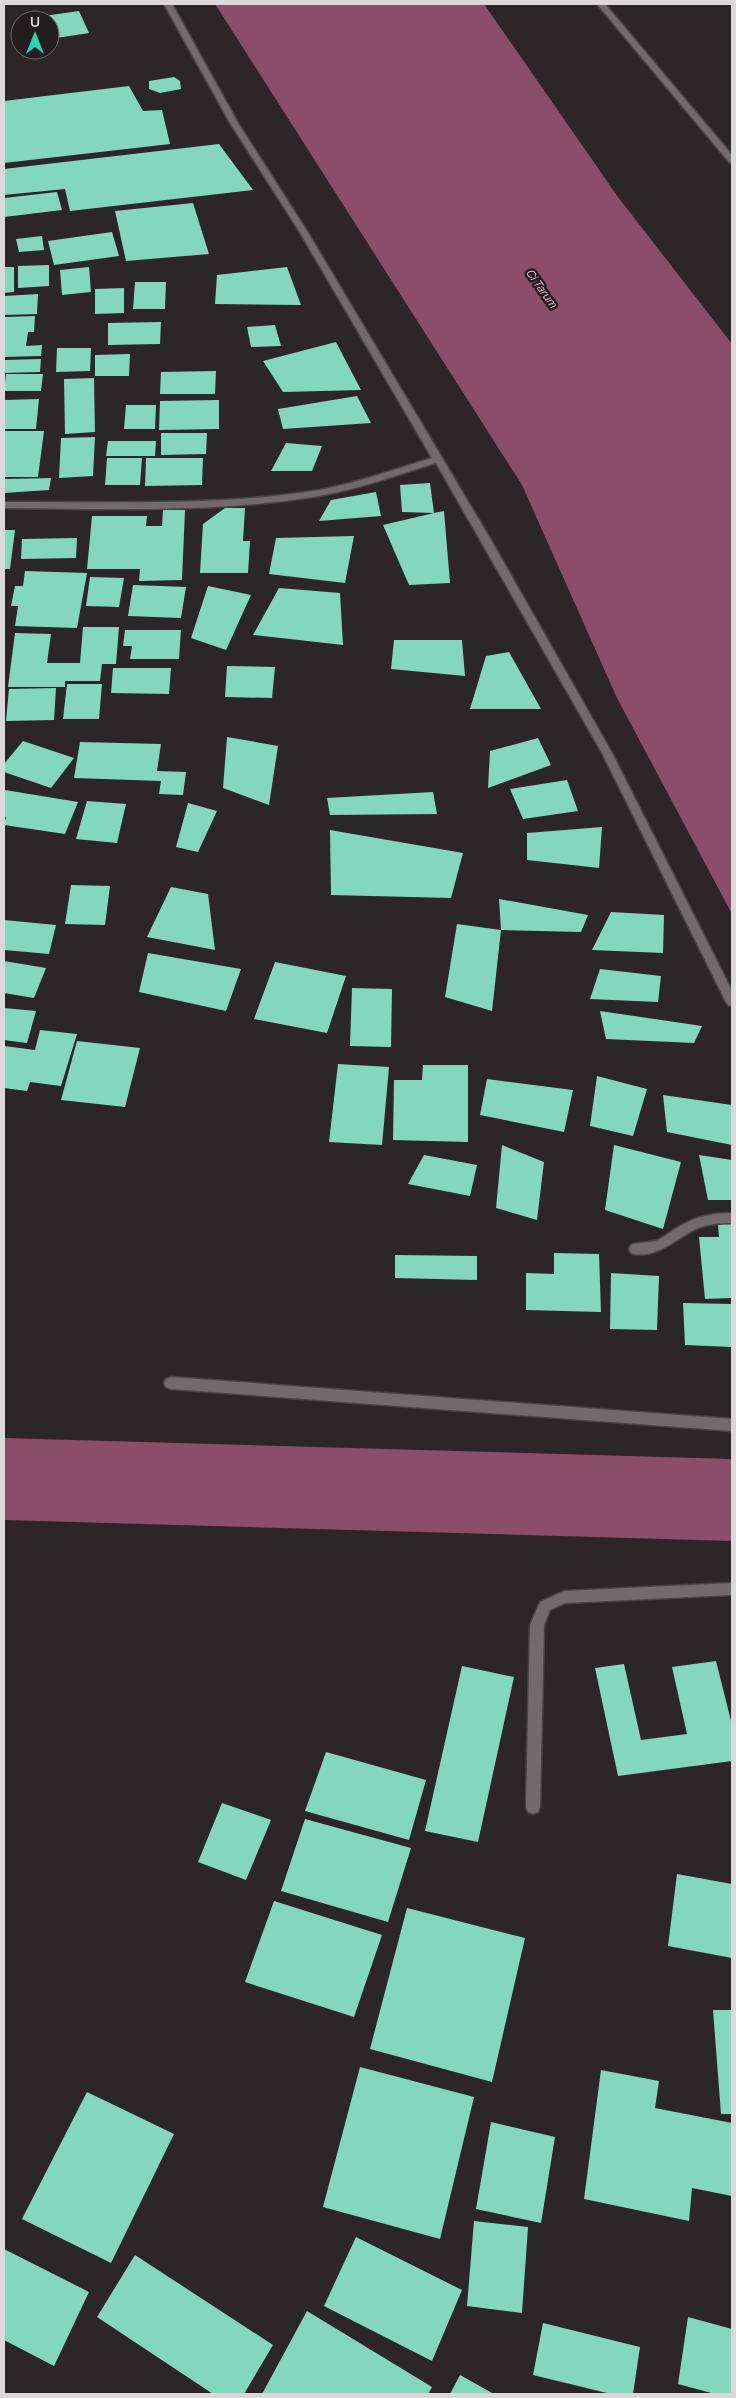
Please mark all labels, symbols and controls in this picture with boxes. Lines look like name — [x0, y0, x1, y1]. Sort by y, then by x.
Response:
north arrow — [10, 10, 60, 60]
text: U — [30, 12, 40, 31]
water label: Ci Tarum — [523, 266, 561, 311]

